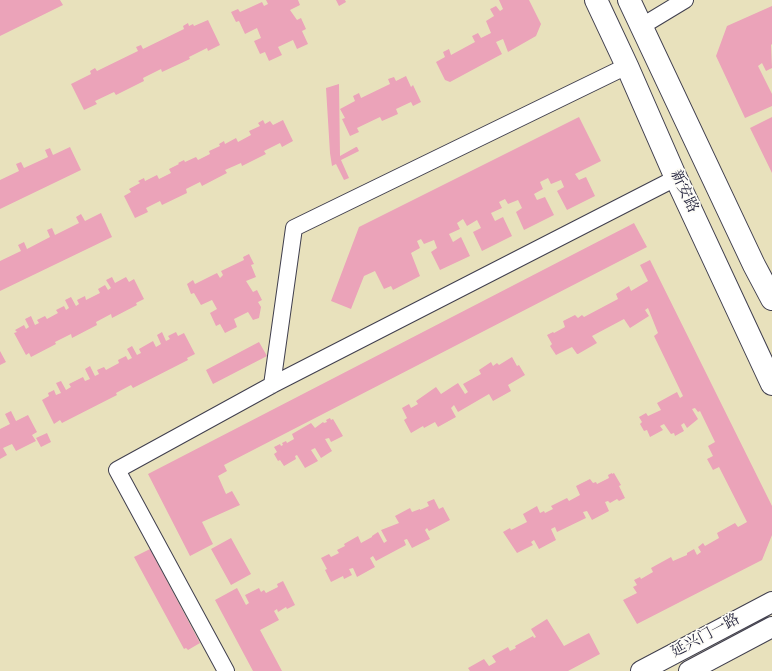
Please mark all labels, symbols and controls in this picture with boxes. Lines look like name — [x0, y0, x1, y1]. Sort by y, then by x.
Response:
street label: 新安路 — [665, 168, 701, 216]
street label: 延兴门一路 — [669, 611, 743, 663]

